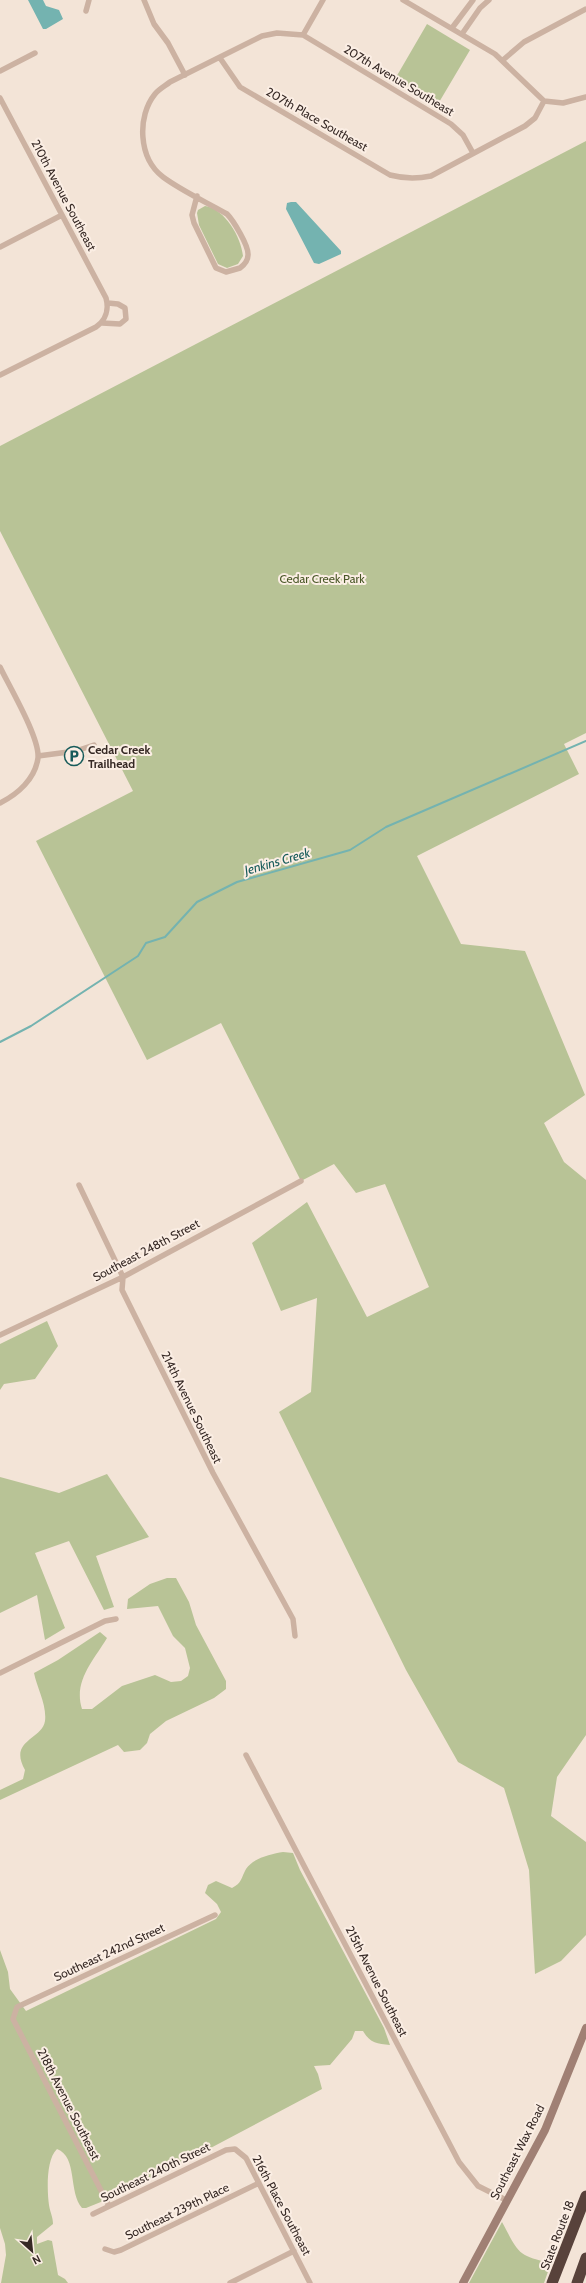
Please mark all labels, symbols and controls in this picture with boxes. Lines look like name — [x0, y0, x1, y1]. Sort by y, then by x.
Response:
street label: 207th Avenue Southeast — [341, 41, 457, 119]
street label: 207th Place Southeast — [264, 84, 370, 154]
street label: 210th Avenue Southeast — [28, 137, 100, 253]
park label: Cedar Creek Park — [279, 571, 365, 586]
place label: Cedar Creek Trailhead — [88, 742, 150, 771]
parking icon: Cedar Creek Trailhead — [63, 745, 85, 767]
water label: Jenkins Creek — [241, 844, 312, 878]
street label: Southeast 248th Street — [90, 1216, 202, 1284]
street label: 214th Avenue Southeast — [158, 1349, 226, 1465]
street label: Southeast 242nd Street — [51, 1920, 167, 1984]
street label: 215th Avenue Southeast — [343, 1923, 411, 2039]
street label: 218th Avenue Southeast — [34, 2046, 104, 2162]
street label: Southeast Wax Road — [486, 2102, 548, 2202]
street label: Southeast 240th Street — [98, 2139, 212, 2205]
street label: 216th Place Southeast — [249, 2152, 315, 2258]
street label: Southeast 239th Place — [123, 2179, 231, 2243]
street label: State Route 18 — [537, 2198, 577, 2272]
north arrow — [12, 2231, 52, 2271]
text: N — [30, 2252, 43, 2268]

